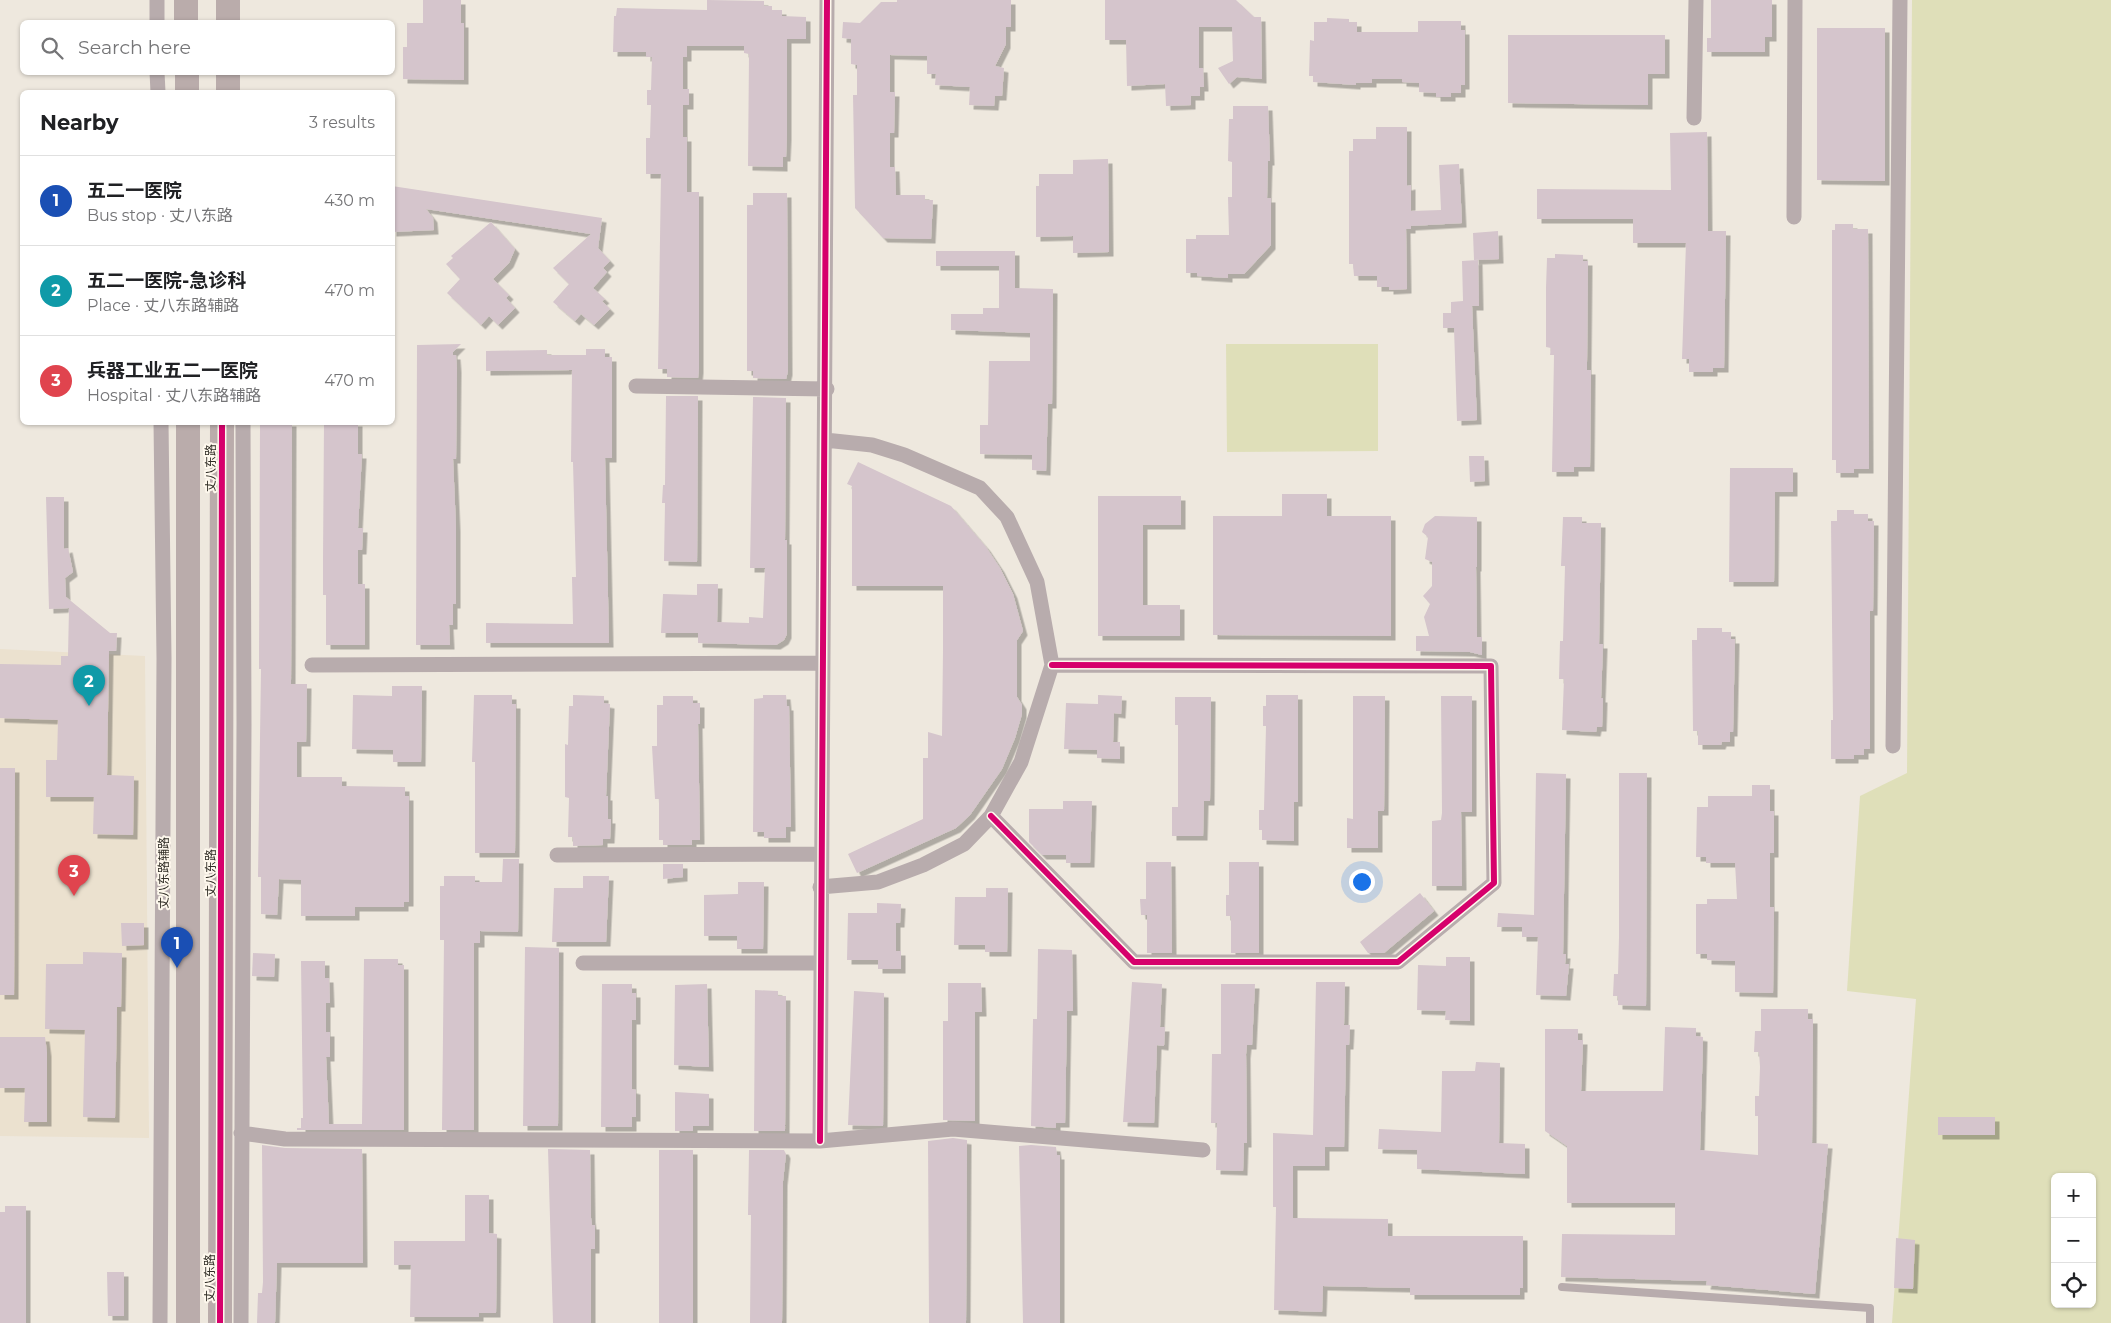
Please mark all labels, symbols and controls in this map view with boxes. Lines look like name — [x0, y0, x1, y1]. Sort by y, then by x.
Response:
search box — [20, 20, 395, 75]
icon: search — [38, 34, 66, 62]
text: Search here — [78, 36, 191, 59]
text: Nearby — [40, 110, 119, 135]
text: 3 results — [309, 113, 375, 132]
text: 五二一医院 — [87, 179, 182, 202]
text: 1 — [53, 191, 59, 210]
text: 430 m — [324, 191, 375, 210]
text: Bus stop · 丈八东路 — [87, 206, 233, 225]
text: 五二一医院-急诊科 — [87, 269, 246, 292]
text: 2 — [51, 281, 61, 300]
text: 470 m — [324, 281, 375, 300]
text: Place · 丈八东路辅路 — [87, 296, 239, 315]
text: 兵器工业五二一医院 — [87, 359, 258, 382]
text: 3 — [51, 371, 61, 390]
text: 470 m — [324, 371, 375, 390]
text: Hospital · 丈八东路辅路 — [87, 386, 261, 405]
street label: 丈八东路 — [203, 444, 218, 492]
pin: 2 — [73, 665, 105, 706]
street label: 丈八东路辅路 — [156, 837, 171, 909]
street label: 丈八东路 — [203, 849, 218, 897]
pin: 3 — [58, 855, 90, 896]
your location — [1349, 869, 1375, 895]
pin: 1 — [161, 927, 193, 968]
map controls — [2051, 1173, 2096, 1308]
button: + — [2051, 1173, 2096, 1218]
button: − — [2051, 1218, 2096, 1263]
street label: 丈八东路 — [202, 1254, 217, 1302]
button: locate — [2051, 1263, 2096, 1308]

